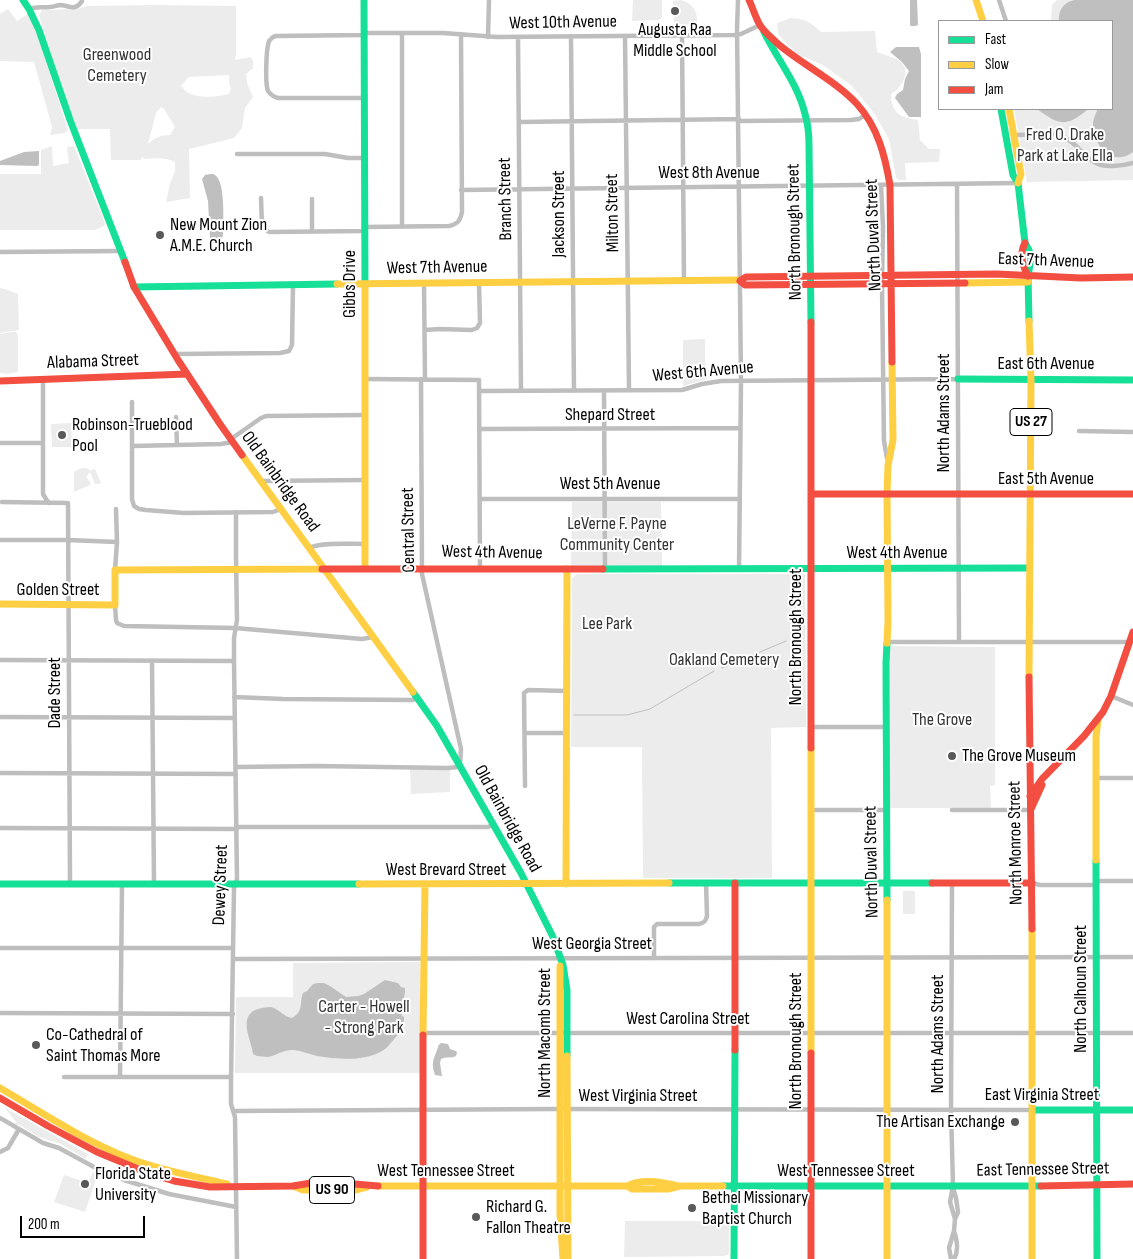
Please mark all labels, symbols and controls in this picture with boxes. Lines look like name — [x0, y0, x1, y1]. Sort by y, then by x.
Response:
marker: Augusta Raa Middle School — [669, 5, 681, 17]
street label: West 10th Avenue — [509, 11, 617, 35]
place label: Augusta Raa Middle School — [633, 19, 717, 62]
legend — [938, 20, 1113, 110]
text: Fast — [985, 30, 1006, 49]
park label: Greenwood Cemetery — [83, 44, 151, 86]
text: Slow — [985, 55, 1009, 74]
text: Jam — [985, 80, 1003, 99]
park label: Fred O. Drake Park at Lake Ella — [1017, 124, 1113, 166]
street label: Branch Street — [494, 157, 518, 241]
street label: West 8th Avenue — [658, 162, 760, 184]
street label: North Bronough Street — [783, 163, 807, 301]
street label: Jackson Street — [548, 171, 570, 257]
street label: Milton Street — [602, 173, 624, 253]
street label: North Duval Street — [861, 179, 887, 291]
place label: New Mount Zion A.M.E. Church — [170, 214, 267, 256]
marker: New Mount Zion A.M.E. Church — [154, 229, 166, 241]
street label: East 7th Avenue — [997, 249, 1095, 273]
street label: Gibbs Drive — [339, 250, 361, 318]
street label: West 7th Avenue — [386, 256, 488, 280]
street label: Alabama Street — [47, 350, 139, 374]
street label: East 6th Avenue — [998, 353, 1094, 375]
street label: North Adams Street — [933, 354, 955, 472]
street label: West 6th Avenue — [652, 357, 754, 387]
street label: Shepard Street — [565, 404, 655, 426]
road number: US 27 — [1010, 408, 1052, 436]
place label: Robinson-Trueblood Pool — [72, 414, 193, 456]
street label: Old Bainbridge Road — [236, 427, 324, 537]
marker: Robinson-Trueblood Pool — [56, 429, 68, 441]
street label: East 5th Avenue — [998, 468, 1094, 490]
street label: West 5th Avenue — [560, 473, 660, 495]
street label: Central Street — [397, 487, 421, 573]
park label: LeVerne F. Payne Community Center — [560, 513, 674, 556]
street label: West 4th Avenue — [441, 541, 543, 565]
street label: West 4th Avenue — [846, 542, 948, 564]
street label: North Bronough Street — [785, 569, 807, 705]
street label: Golden Street — [16, 579, 100, 601]
park label: Lee Park — [582, 613, 632, 635]
park label: Oakland Cemetery — [669, 649, 779, 671]
street label: Dade Street — [44, 657, 66, 729]
park label: The Grove — [912, 709, 972, 731]
place label: The Grove Museum — [962, 745, 1076, 767]
marker: The Grove Museum — [946, 750, 958, 762]
street label: Old Bainbridge Road — [469, 762, 545, 876]
street label: North Monroe Street — [1004, 781, 1028, 905]
street label: North Duval Street — [860, 806, 884, 918]
street label: Dewey Street — [209, 844, 233, 926]
street label: West Brevard Street — [386, 859, 506, 881]
street label: North Calhoun Street — [1070, 925, 1092, 1053]
street label: West Georgia Street — [532, 933, 652, 955]
street label: North Macomb Street — [534, 968, 556, 1098]
street label: North Bronough Street — [785, 973, 807, 1109]
street label: North Adams Street — [927, 975, 949, 1093]
park label: Carter - Howell - Strong Park — [318, 996, 410, 1038]
street label: West Carolina Street — [626, 1008, 750, 1030]
place label: Co-Cathedral of Saint Thomas More — [46, 1024, 161, 1066]
marker: Co-Cathedral of Saint Thomas More — [30, 1039, 42, 1051]
street label: East Virginia Street — [985, 1084, 1099, 1106]
street label: West Virginia Street — [579, 1085, 697, 1107]
place label: The Artisan Exchange — [876, 1111, 1005, 1133]
marker: The Artisan Exchange — [1009, 1116, 1021, 1128]
street label: East Tennessee Street — [976, 1158, 1110, 1182]
street label: West Tennessee Street — [377, 1160, 515, 1182]
street label: West Tennessee Street — [777, 1160, 915, 1182]
place label: Florida State University — [95, 1163, 171, 1206]
road number: US 90 — [310, 1176, 354, 1204]
marker: Florida State University — [79, 1178, 91, 1190]
place label: Bethel Missionary Baptist Church — [702, 1187, 808, 1230]
place label: Richard G. Fallon Theatre — [486, 1196, 571, 1238]
marker: Bethel Missionary Baptist Church — [686, 1202, 698, 1214]
scale bar — [22, 1206, 148, 1238]
marker: Richard G. Fallon Theatre — [470, 1211, 482, 1223]
text: 200 m — [28, 1215, 60, 1234]

